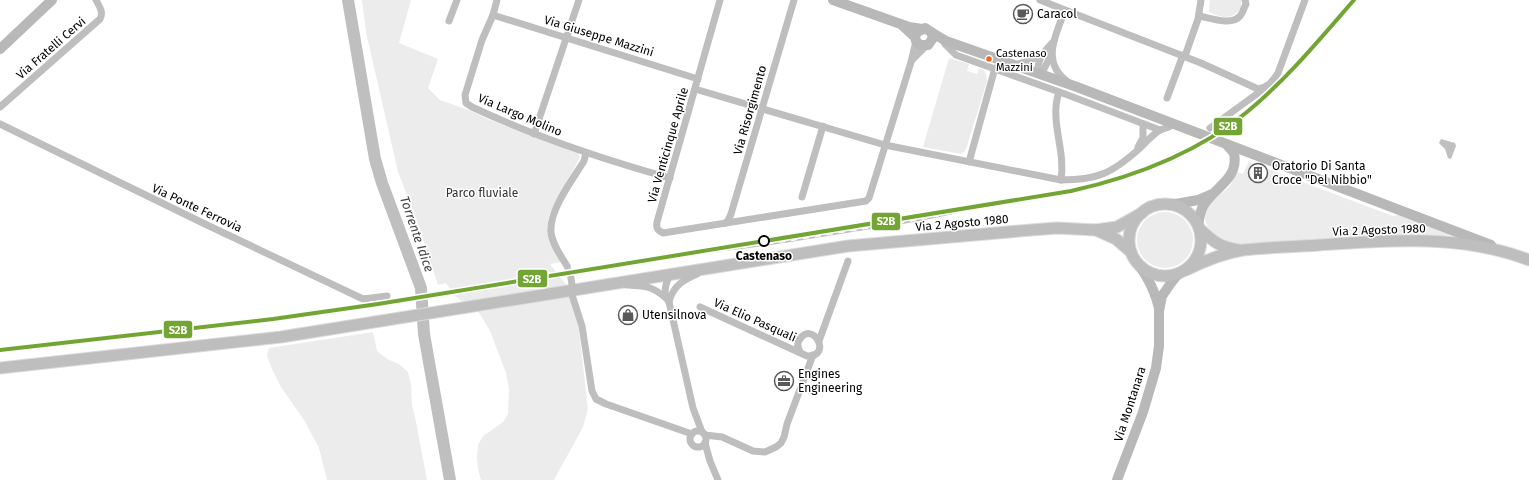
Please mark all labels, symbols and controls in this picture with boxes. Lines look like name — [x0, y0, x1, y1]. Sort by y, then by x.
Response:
cafe icon: Caracol — [1012, 3, 1034, 25]
place label: Caracol — [1037, 7, 1077, 21]
street label: Via Giuseppe Mazzini — [542, 13, 656, 59]
street label: Via Fratelli Cervi — [13, 14, 89, 82]
place label: Castenaso Mazzini — [996, 47, 1047, 74]
marker: Castenaso Mazzini — [984, 54, 994, 64]
street label: Via Risorgimento — [731, 64, 769, 156]
street label: Via Venticinque Aprile — [645, 86, 691, 204]
street label: Via Largo Molino — [476, 91, 564, 139]
line badge: S2B — [1213, 117, 1243, 136]
text: S2B — [1219, 120, 1238, 133]
place label: Oratorio Di Santa Croce "Del Nibbio" — [1272, 159, 1372, 187]
building icon: Oratorio Di Santa Croce "Del Nibbio" — [1247, 162, 1269, 184]
street label: Via Ponte Ferrovia — [150, 181, 244, 235]
park label: Parco fluviale — [446, 186, 518, 200]
water label: Torrente Idice — [397, 194, 437, 274]
line badge: S2B — [871, 212, 901, 231]
street label: Via 2 Agosto 1980 — [915, 212, 1010, 234]
text: S2B — [877, 215, 896, 228]
street label: Via 2 Agosto 1980 — [1332, 221, 1426, 239]
marker: Castenaso — [758, 235, 770, 247]
place label: Castenaso — [736, 249, 792, 263]
line badge: S2B — [517, 269, 548, 288]
text: S2B — [523, 273, 542, 286]
street label: Via Elio Pasquali — [712, 296, 798, 344]
shop icon: Utensilnova — [617, 304, 639, 326]
place label: Utensilnova — [642, 308, 706, 322]
line badge: S2B — [163, 320, 193, 339]
text: S2B — [169, 324, 188, 337]
street label: Via Montanara — [1111, 365, 1149, 443]
place label: Engines Engineering — [798, 367, 863, 395]
office icon: Engines Engineering — [773, 370, 795, 392]

